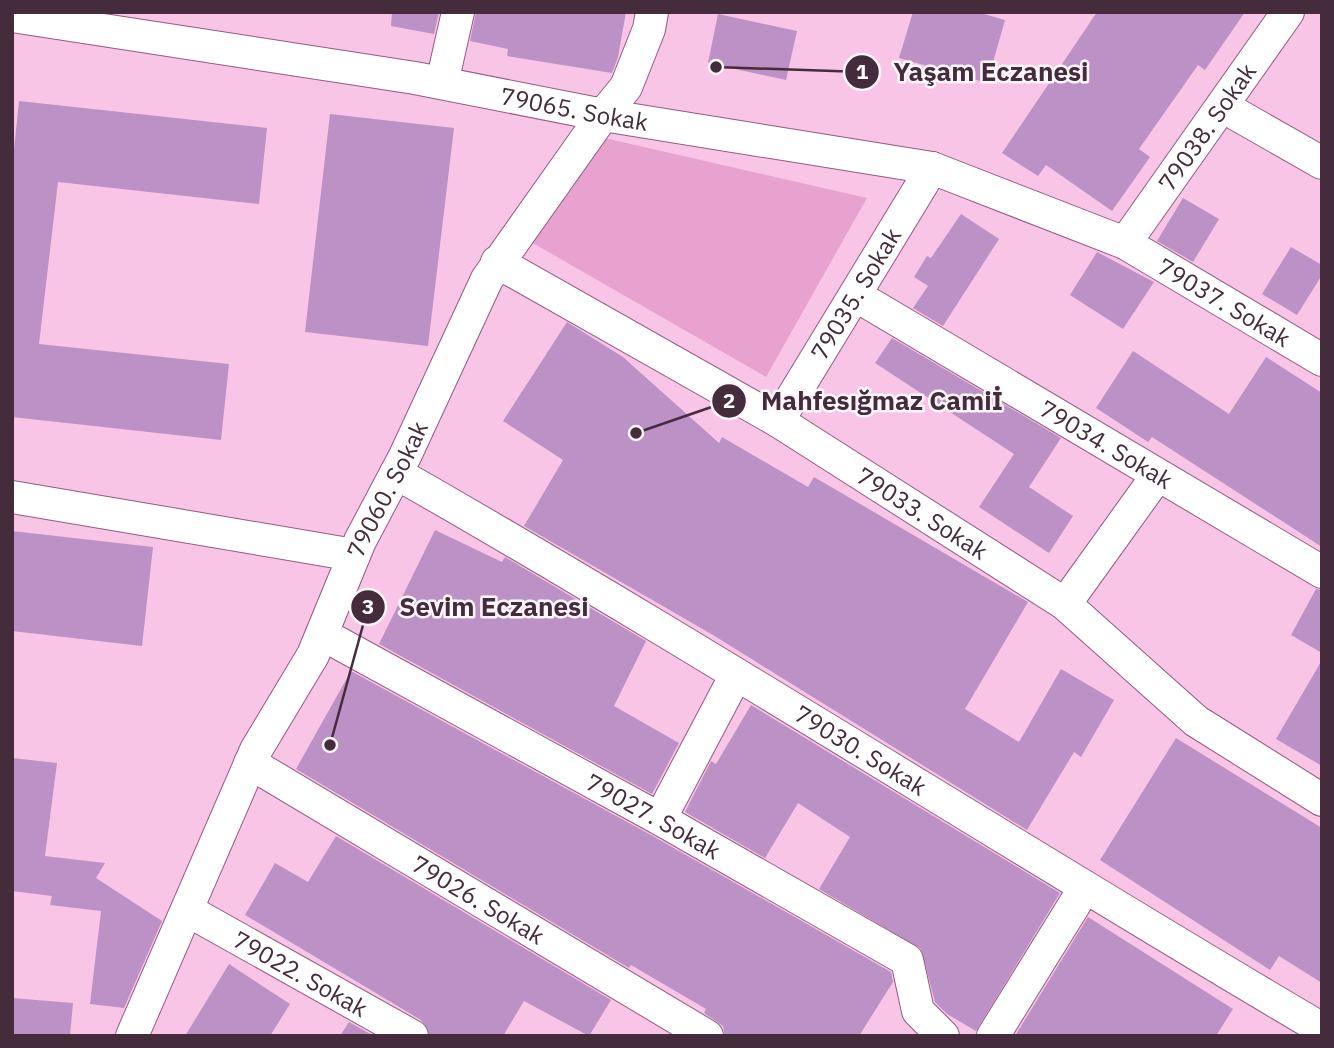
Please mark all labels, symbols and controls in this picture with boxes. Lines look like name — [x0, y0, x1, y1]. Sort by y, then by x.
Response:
callout: Yaşam Eczanesi — [844, 48, 1102, 95]
text: Yaşam Eczanesi — [893, 54, 1089, 88]
street label: 79038. Sokak — [1151, 56, 1263, 197]
text: 1 — [856, 57, 869, 85]
street label: 79065. Sokak — [498, 79, 651, 138]
street label: 79035. Sokak — [803, 221, 908, 366]
street label: 79037. Sokak — [1152, 250, 1297, 354]
callout: Mahfesığmaz Camiİ — [712, 378, 1016, 425]
text: Mahfesığmaz Camiİ — [761, 383, 1003, 417]
text: 2 — [723, 386, 735, 414]
street label: 79034. Sokak — [1034, 392, 1179, 496]
street label: 79060. Sokak — [339, 416, 435, 562]
street label: 79033. Sokak — [851, 459, 994, 567]
callout: Sevim Eczanesi — [351, 583, 603, 630]
text: Sevim Eczanesi — [399, 589, 589, 623]
text: 3 — [362, 592, 374, 620]
street label: 79030. Sokak — [788, 697, 933, 803]
street label: 79027. Sokak — [580, 766, 727, 867]
street label: 79026. Sokak — [406, 847, 551, 952]
street label: 79022. Sokak — [227, 923, 374, 1024]

